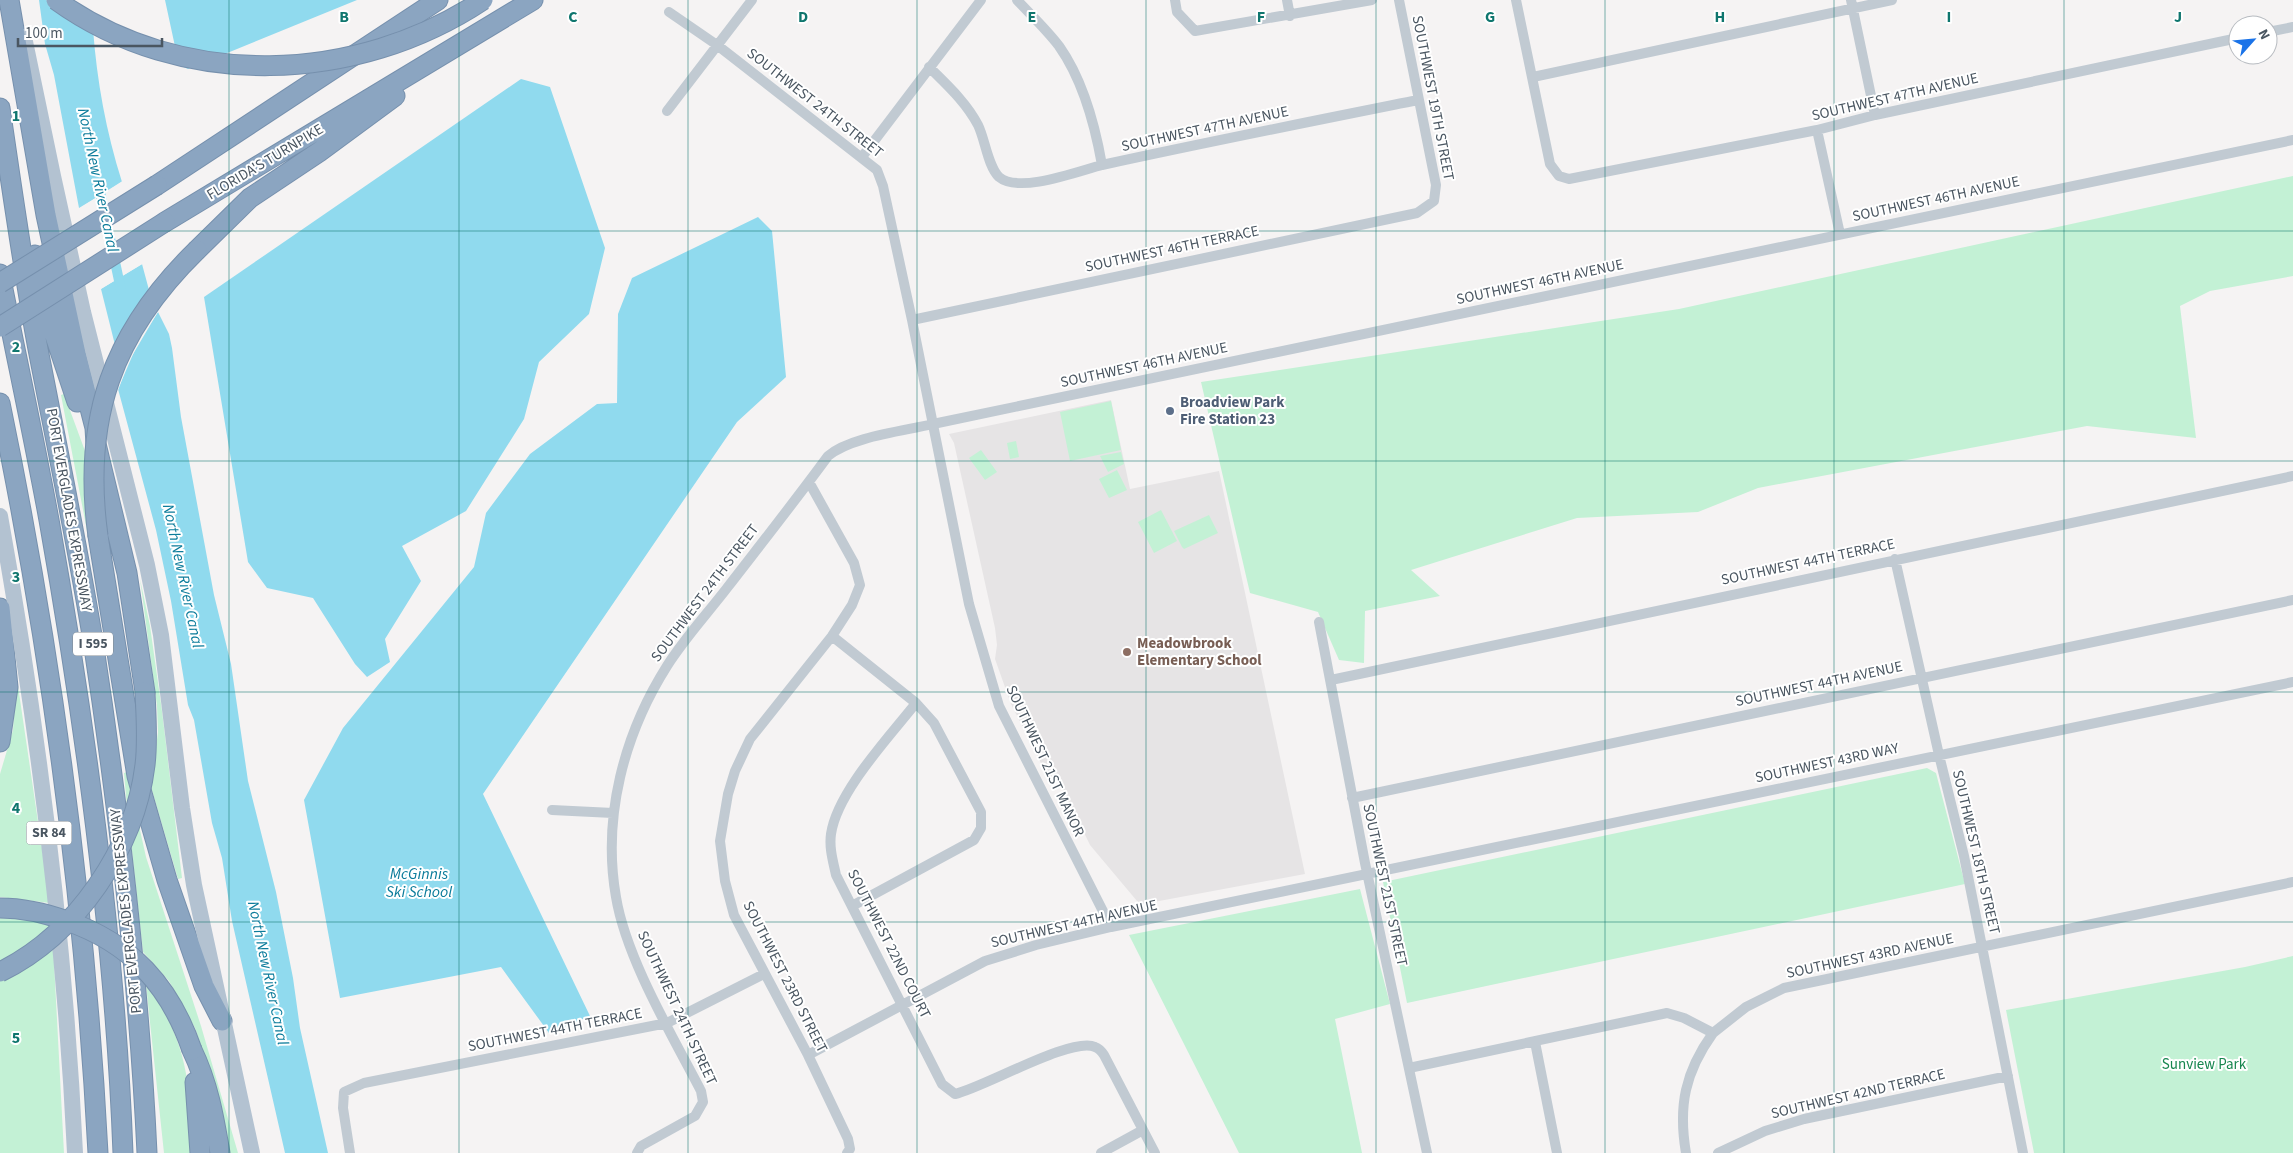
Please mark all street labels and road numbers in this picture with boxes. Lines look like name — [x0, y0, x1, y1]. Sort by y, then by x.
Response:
street label: SOUTHWEST 19TH STREET — [1407, 14, 1459, 182]
street label: SOUTHWEST 24TH STREET — [742, 43, 888, 163]
street label: SOUTHWEST 47TH AVENUE — [1810, 68, 1981, 126]
street label: SOUTHWEST 47TH AVENUE — [1119, 101, 1291, 157]
street label: FLORIDA'S TURNPIKE — [203, 119, 327, 205]
street label: SOUTHWEST 46TH AVENUE — [1850, 171, 2022, 227]
street label: SOUTHWEST 46TH TERRACE — [1083, 220, 1261, 278]
street label: SOUTHWEST 46TH AVENUE — [1454, 254, 1626, 310]
street label: SOUTHWEST 46TH AVENUE — [1058, 337, 1230, 393]
street label: PORT EVERGLADES EXPRESSWAY — [41, 407, 97, 614]
street label: SOUTHWEST 24TH STREET — [646, 520, 764, 666]
street label: SOUTHWEST 44TH TERRACE — [1719, 533, 1897, 591]
road number: I 595 — [73, 633, 113, 656]
street label: SOUTHWEST 44TH AVENUE — [1733, 656, 1905, 712]
street label: SOUTHWEST 21ST MANOR — [1001, 682, 1090, 841]
street label: SOUTHWEST 43RD WAY — [1753, 737, 1902, 788]
street label: SOUTHWEST 18TH STREET — [1947, 768, 2005, 936]
street label: SOUTHWEST 21ST STREET — [1358, 802, 1412, 968]
street label: PORT EVERGLADES EXPRESSWAY — [105, 807, 147, 1015]
road number: SR 84 — [27, 821, 72, 844]
street label: SOUTHWEST 22ND COURT — [842, 866, 936, 1022]
street label: SOUTHWEST 44TH AVENUE — [989, 895, 1160, 953]
street label: SOUTHWEST 23RD STREET — [738, 898, 832, 1056]
street label: SOUTHWEST 24TH STREET — [632, 928, 722, 1088]
street label: SOUTHWEST 43RD AVENUE — [1784, 928, 1956, 984]
street label: SOUTHWEST 44TH TERRACE — [466, 1003, 644, 1057]
street label: SOUTHWEST 42ND TERRACE — [1769, 1064, 1947, 1124]

